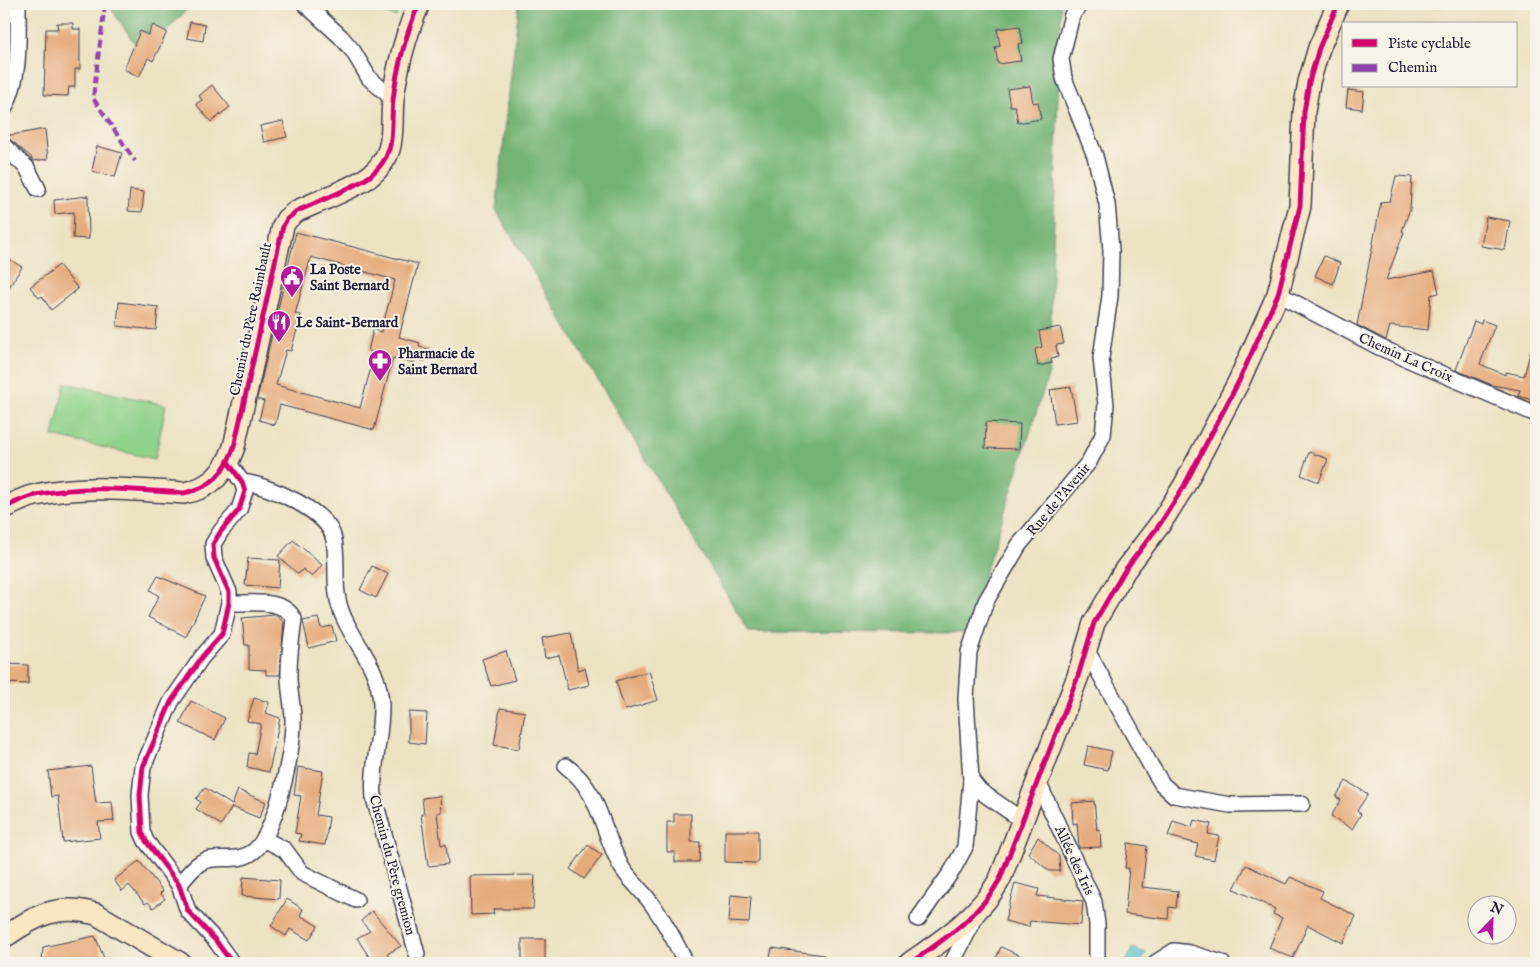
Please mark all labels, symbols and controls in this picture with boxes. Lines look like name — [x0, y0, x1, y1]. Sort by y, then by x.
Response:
legend — [1342, 22, 1518, 88]
text: Piste cyclable — [1388, 34, 1471, 53]
text: Chemin — [1388, 58, 1437, 77]
street label: Chemin du Père Raimbault — [226, 241, 276, 398]
place label: La Poste Saint Bernard — [310, 261, 390, 295]
public building icon: La Poste Saint Bernard — [279, 264, 305, 298]
restaurant icon: Le Saint-Bernard — [266, 309, 292, 343]
place label: Le Saint-Bernard — [296, 314, 399, 332]
street label: Chemin La Croix — [1356, 329, 1456, 387]
place label: Pharmacie de Saint Bernard — [398, 345, 478, 379]
pharmacy icon: Pharmacie de Saint Bernard — [367, 348, 393, 382]
street label: Rue de l'Avenir — [1023, 460, 1094, 540]
street label: Chemin du Père gremion — [365, 793, 420, 938]
street label: Allée des Iris — [1050, 822, 1098, 898]
north arrow — [1468, 894, 1518, 944]
text: N — [1487, 898, 1506, 920]

